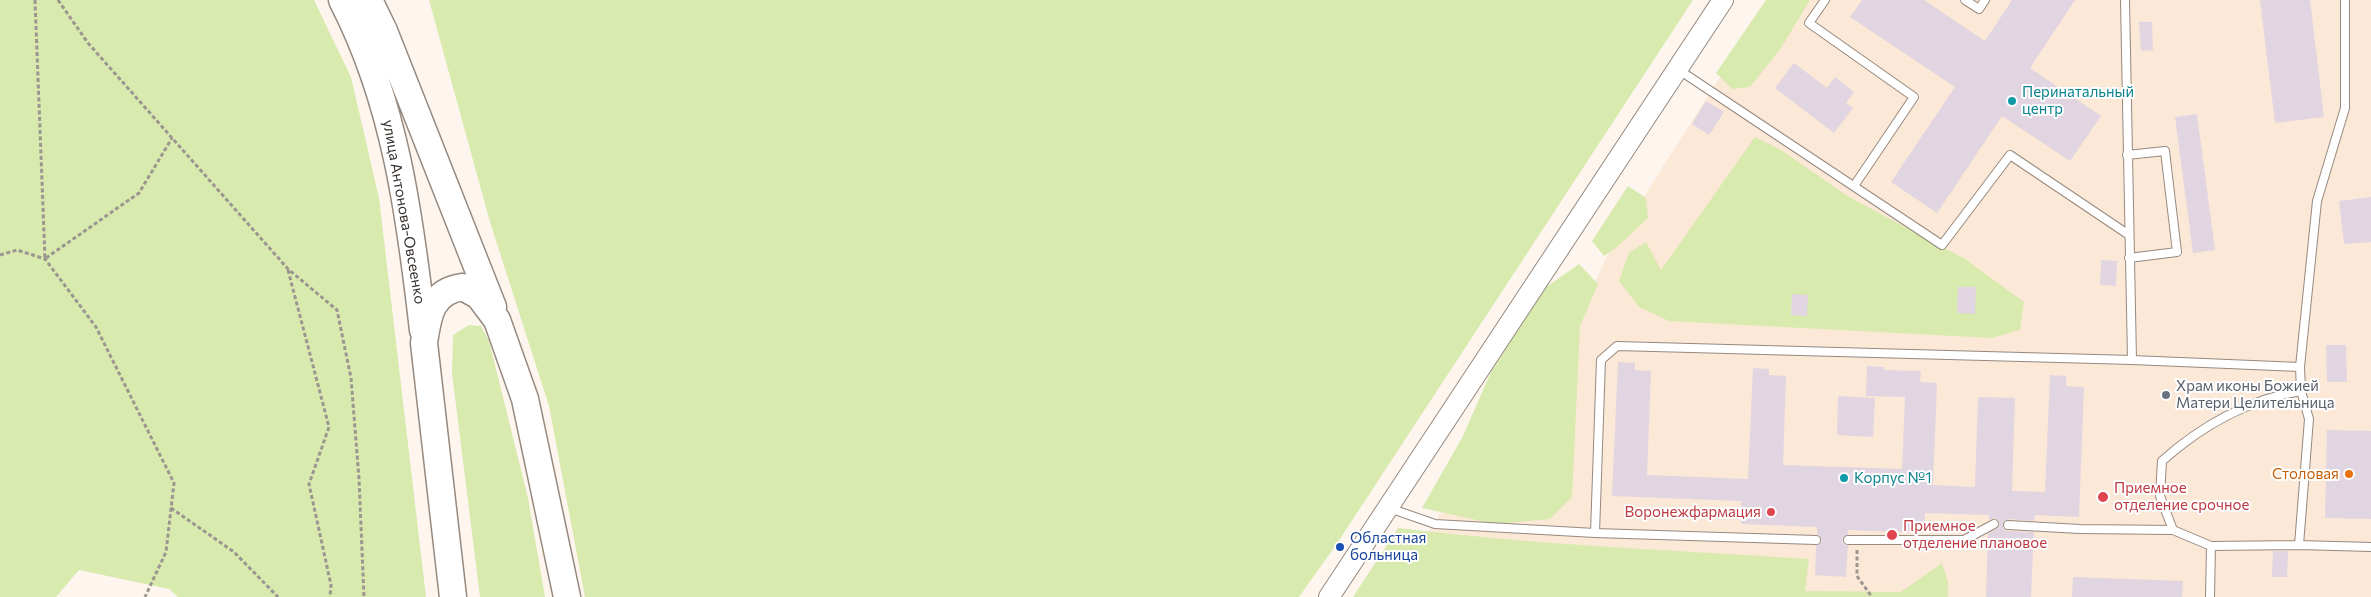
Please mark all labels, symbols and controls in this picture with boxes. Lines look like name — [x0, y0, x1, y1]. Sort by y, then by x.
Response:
place label: Перинатальный центр — [2022, 83, 2134, 118]
marker: Перинатальный центр — [2006, 95, 2018, 107]
street label: улица Антонова-Овсеенко — [379, 118, 429, 306]
place label: Храм иконы Божией Матери Целительница — [2176, 377, 2335, 412]
marker: Храм иконы Божией Матери Целительница — [2160, 389, 2172, 401]
place label: Столовая — [2272, 465, 2339, 483]
marker: Столовая — [2343, 468, 2355, 480]
place label: Корпус №1 — [1854, 469, 1932, 487]
marker: Корпус №1 — [1838, 472, 1850, 484]
place label: Приемное отделение срочное — [2114, 479, 2249, 514]
marker: Приемное отделение срочное — [2096, 490, 2110, 504]
place label: Воронежфармация — [1625, 503, 1761, 521]
marker: Воронежфармация — [1765, 506, 1777, 518]
place label: Приемное отделение плановое — [1903, 517, 2047, 552]
marker: Приемное отделение плановое — [1885, 528, 1899, 542]
place label: Областная больница — [1350, 529, 1426, 564]
marker: Областная больница — [1334, 541, 1346, 553]

